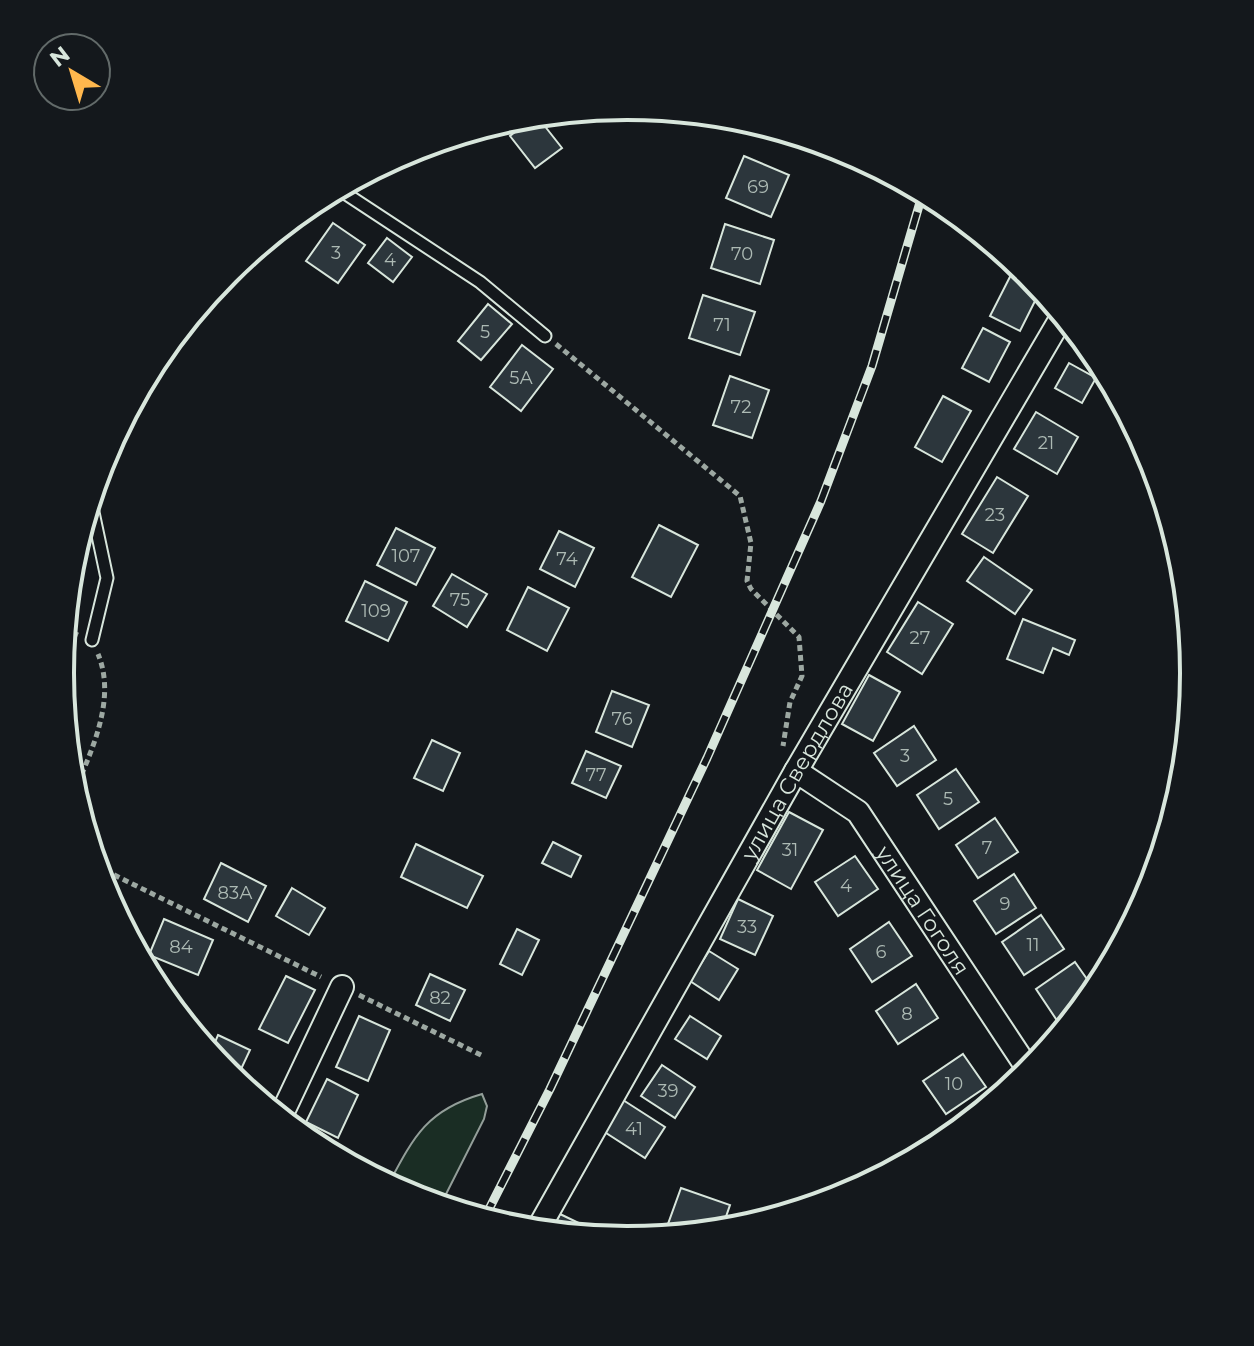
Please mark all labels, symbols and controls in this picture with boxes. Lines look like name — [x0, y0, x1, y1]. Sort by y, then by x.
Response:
north arrow — [32, 32, 112, 112]
text: N — [45, 41, 75, 73]
house number: 69 — [747, 176, 769, 198]
house number: 3 — [331, 242, 341, 264]
house number: 70 — [731, 243, 753, 265]
house number: 4 — [384, 249, 396, 271]
house number: 71 — [713, 314, 731, 336]
house number: 5 — [480, 321, 490, 343]
house number: 5А — [509, 367, 533, 389]
house number: 72 — [731, 396, 751, 418]
house number: 21 — [1038, 432, 1054, 454]
house number: 23 — [985, 504, 1005, 526]
house number: 107 — [392, 545, 420, 567]
house number: 74 — [556, 548, 578, 570]
house number: 75 — [450, 589, 470, 611]
house number: 109 — [361, 600, 391, 622]
house number: 27 — [910, 627, 930, 649]
street label: улица Свердлова — [735, 678, 859, 866]
house number: 76 — [611, 708, 633, 730]
house number: 3 — [900, 745, 910, 767]
house number: 77 — [585, 764, 607, 786]
house number: 5 — [943, 788, 953, 810]
house number: 7 — [982, 837, 992, 859]
house number: 31 — [782, 839, 798, 861]
street label: улица Гоголя — [869, 840, 975, 980]
house number: 4 — [840, 875, 852, 897]
house number: 83А — [217, 882, 253, 904]
house number: 9 — [1000, 893, 1011, 915]
house number: 33 — [737, 916, 757, 938]
house number: 11 — [1027, 934, 1040, 956]
house number: 84 — [169, 936, 193, 958]
house number: 6 — [876, 941, 887, 963]
house number: 82 — [429, 987, 451, 1009]
house number: 8 — [901, 1003, 913, 1025]
house number: 10 — [945, 1073, 963, 1095]
house number: 39 — [657, 1080, 679, 1102]
house number: 41 — [625, 1118, 643, 1140]

